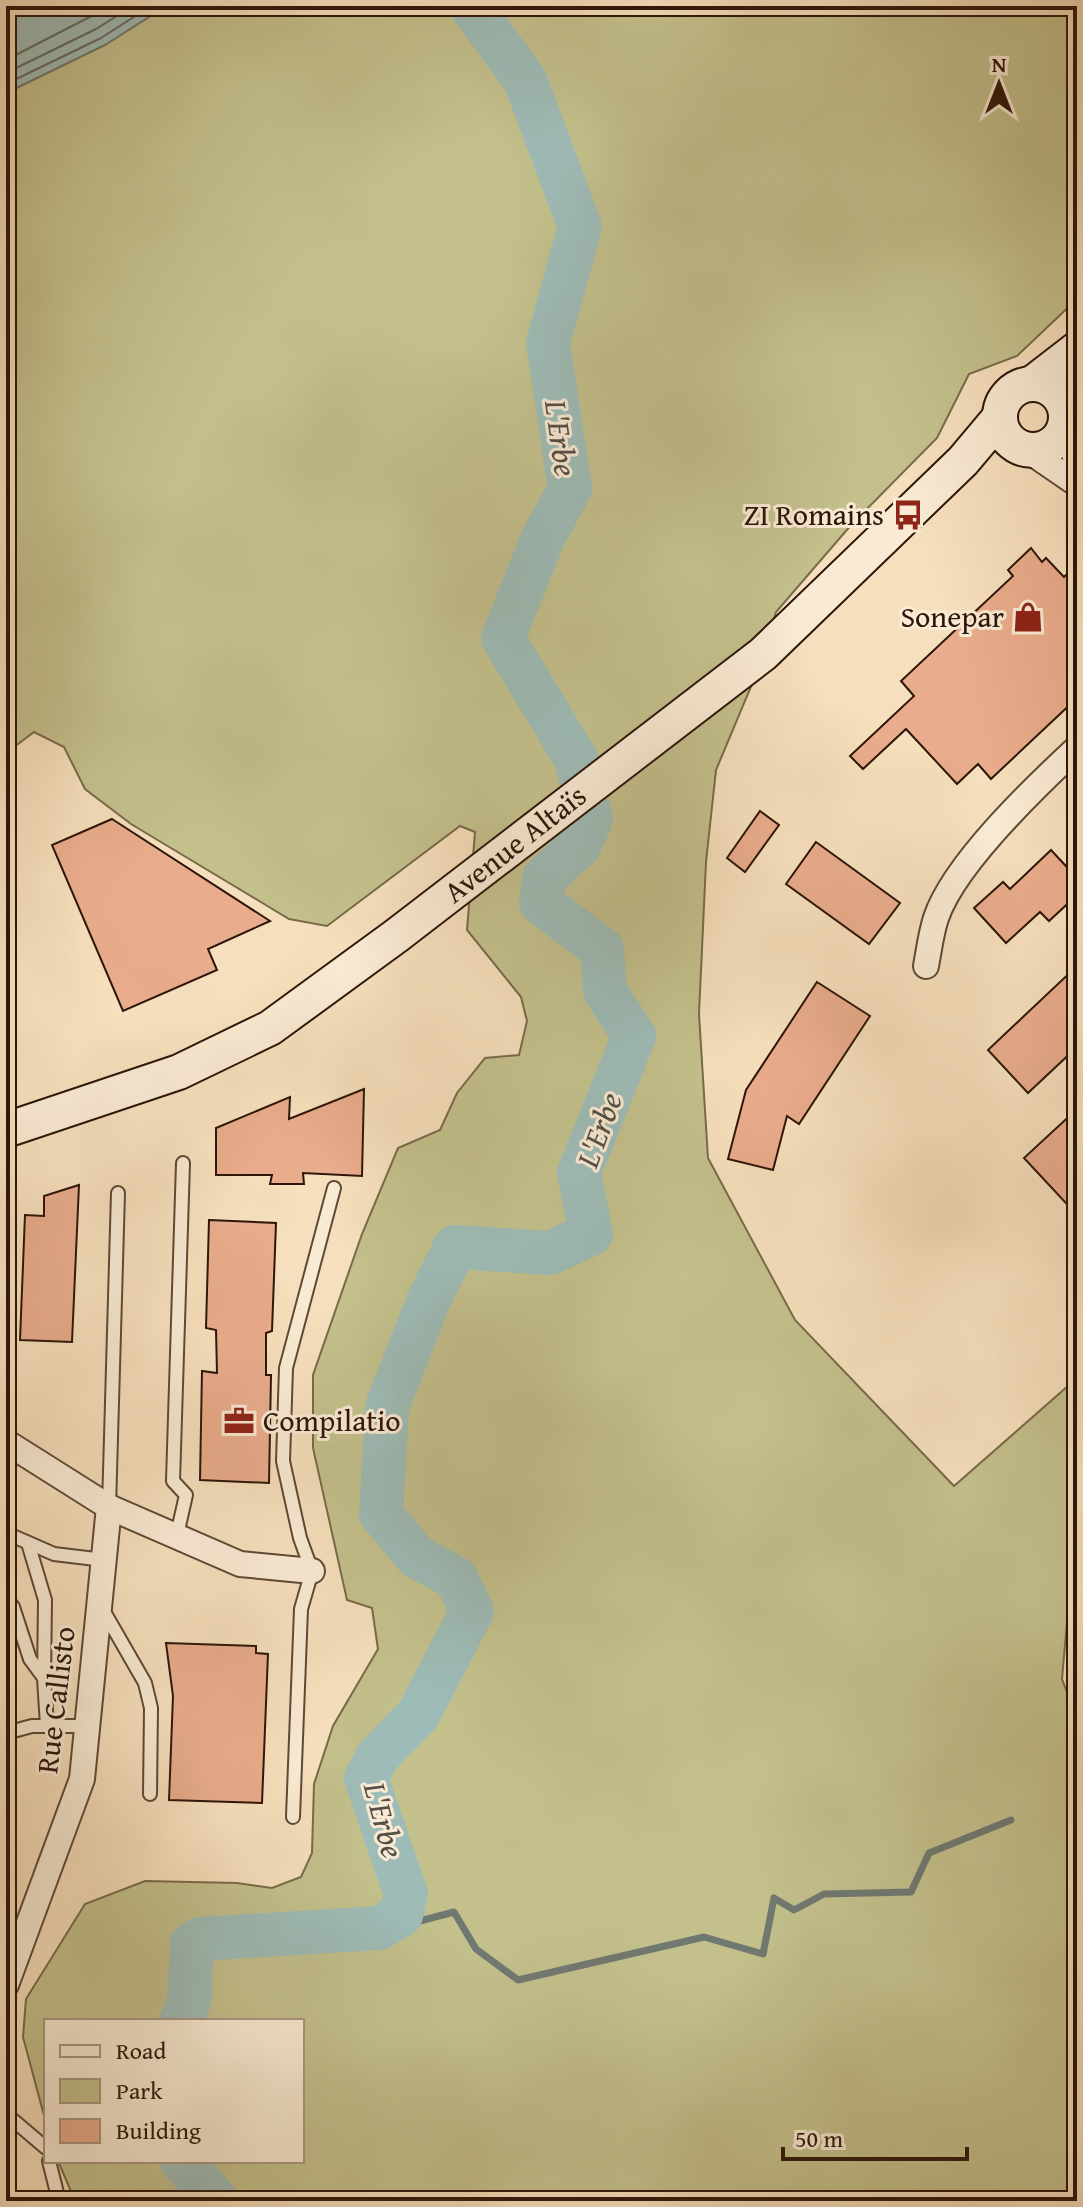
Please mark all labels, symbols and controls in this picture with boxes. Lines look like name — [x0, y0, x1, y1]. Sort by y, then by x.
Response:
north arrow — [959, 44, 1039, 124]
text: N — [992, 48, 1007, 80]
water label: L'Erbe — [533, 396, 590, 479]
place label: ZI Romains — [744, 492, 884, 536]
bus stop icon: ZI Romains — [891, 498, 925, 532]
place label: Sonepar — [900, 594, 1004, 638]
shop icon: Sonepar — [1011, 600, 1045, 634]
street label: Avenue Altaïs — [434, 773, 595, 913]
water label: L'Erbe — [563, 1086, 634, 1175]
place label: Compilatio — [263, 1398, 401, 1442]
office icon: Compilatio — [222, 1404, 256, 1438]
street label: Rue Callisto — [24, 1624, 86, 1776]
water label: L'Erbe — [352, 1776, 417, 1863]
legend — [44, 2019, 304, 2163]
text: Road — [116, 2033, 166, 2068]
text: Park — [116, 2073, 163, 2108]
scale bar — [783, 2111, 967, 2161]
text: Building — [116, 2113, 201, 2148]
text: 50 m — [795, 2121, 843, 2156]

